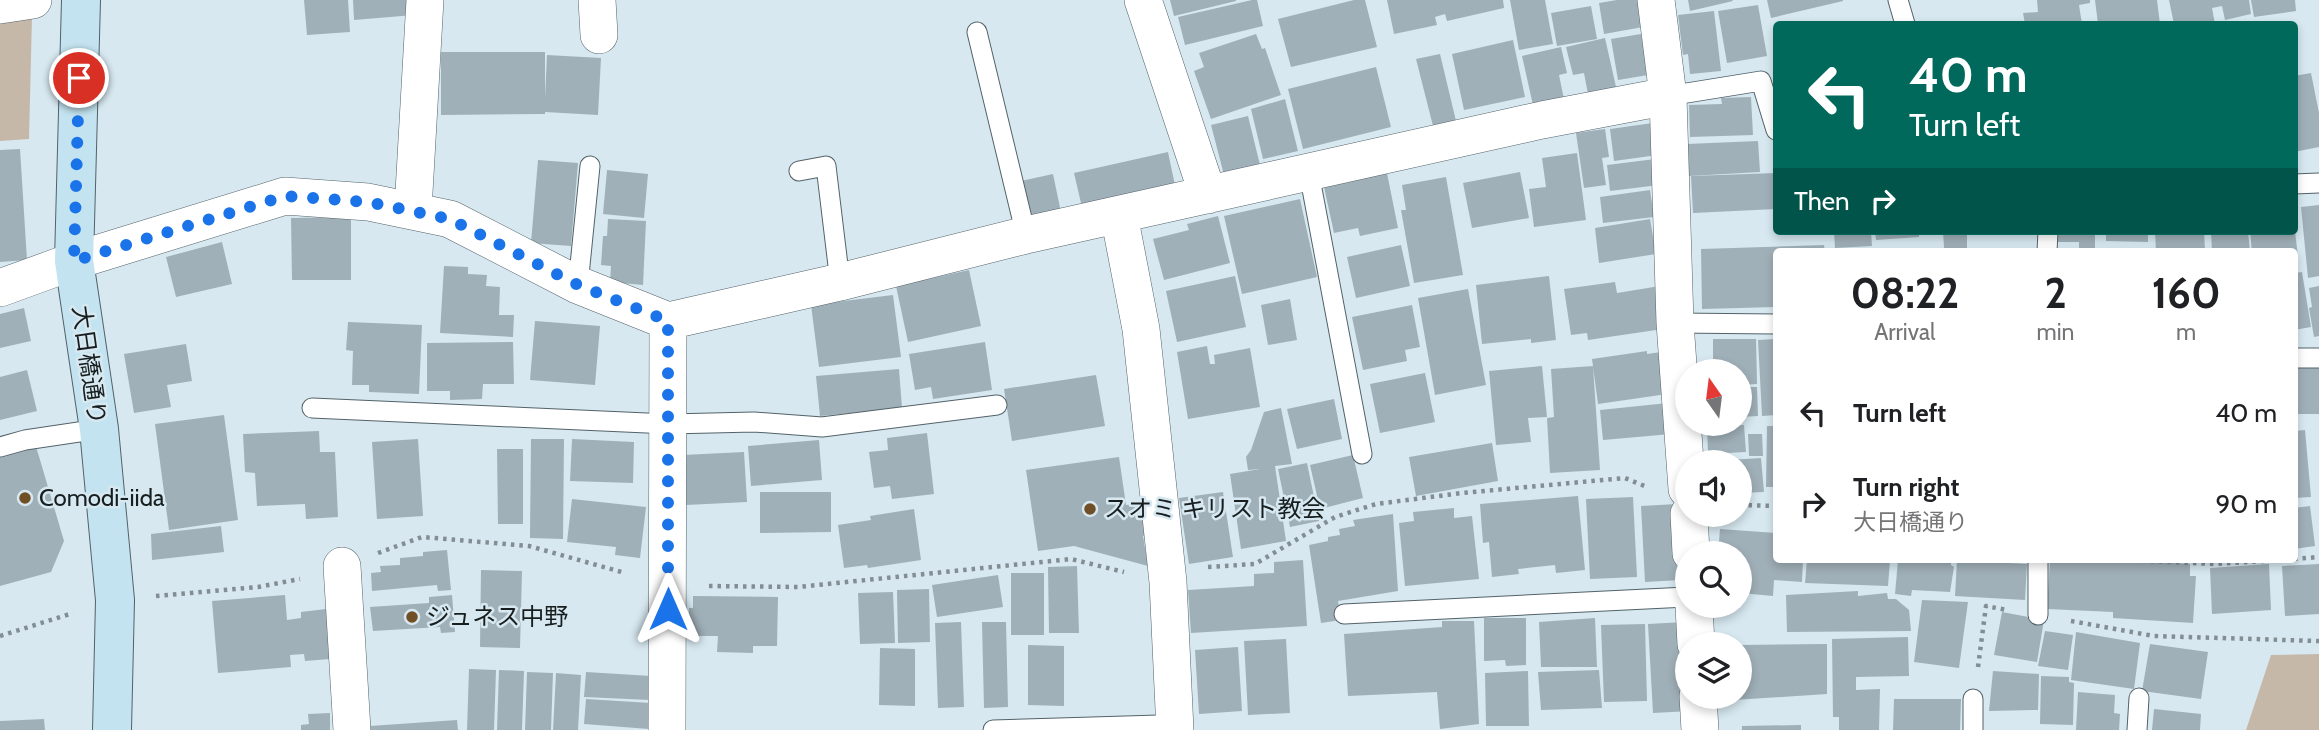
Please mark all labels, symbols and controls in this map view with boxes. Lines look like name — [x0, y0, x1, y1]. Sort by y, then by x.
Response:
text: 40 m — [1909, 45, 2028, 104]
pin — [49, 48, 109, 108]
icon: left — [1794, 49, 1885, 140]
icon: arrive — [60, 59, 98, 97]
text: Turn left — [1909, 105, 2020, 144]
icon: right — [1864, 182, 1902, 220]
text: Then — [1794, 185, 1850, 217]
text: 08:22 — [1850, 267, 1959, 319]
text: 2 — [2044, 267, 2067, 319]
text: 160 — [2152, 267, 2221, 319]
street label: 大日橋通り — [67, 303, 112, 426]
text: Arrival — [1874, 318, 1935, 346]
text: min — [2037, 318, 2074, 346]
text: m — [2176, 318, 2196, 346]
north arrow — [1675, 359, 1752, 436]
map controls — [1675, 359, 1752, 709]
icon: left — [1794, 394, 1832, 432]
text: Turn left — [1853, 397, 1946, 429]
text: 40 m — [2215, 397, 2277, 429]
button: sound — [1675, 450, 1752, 527]
text: Turn right — [1853, 471, 1959, 503]
place label: Comodi-iida — [39, 483, 165, 512]
icon: right — [1794, 485, 1832, 523]
text: 90 m — [2215, 488, 2277, 520]
marker: Comodi-iida — [17, 490, 33, 506]
place label: スオミ キリスト教会 — [1104, 494, 1325, 523]
marker: スオミ キリスト教会 — [1082, 501, 1098, 517]
text: 大日橋通り — [1853, 508, 1968, 536]
button: search — [1675, 541, 1752, 618]
position arrow — [631, 572, 705, 646]
place label: ジュネス中野 — [426, 602, 568, 631]
marker: ジュネス中野 — [404, 609, 420, 625]
button: layers — [1675, 632, 1752, 709]

